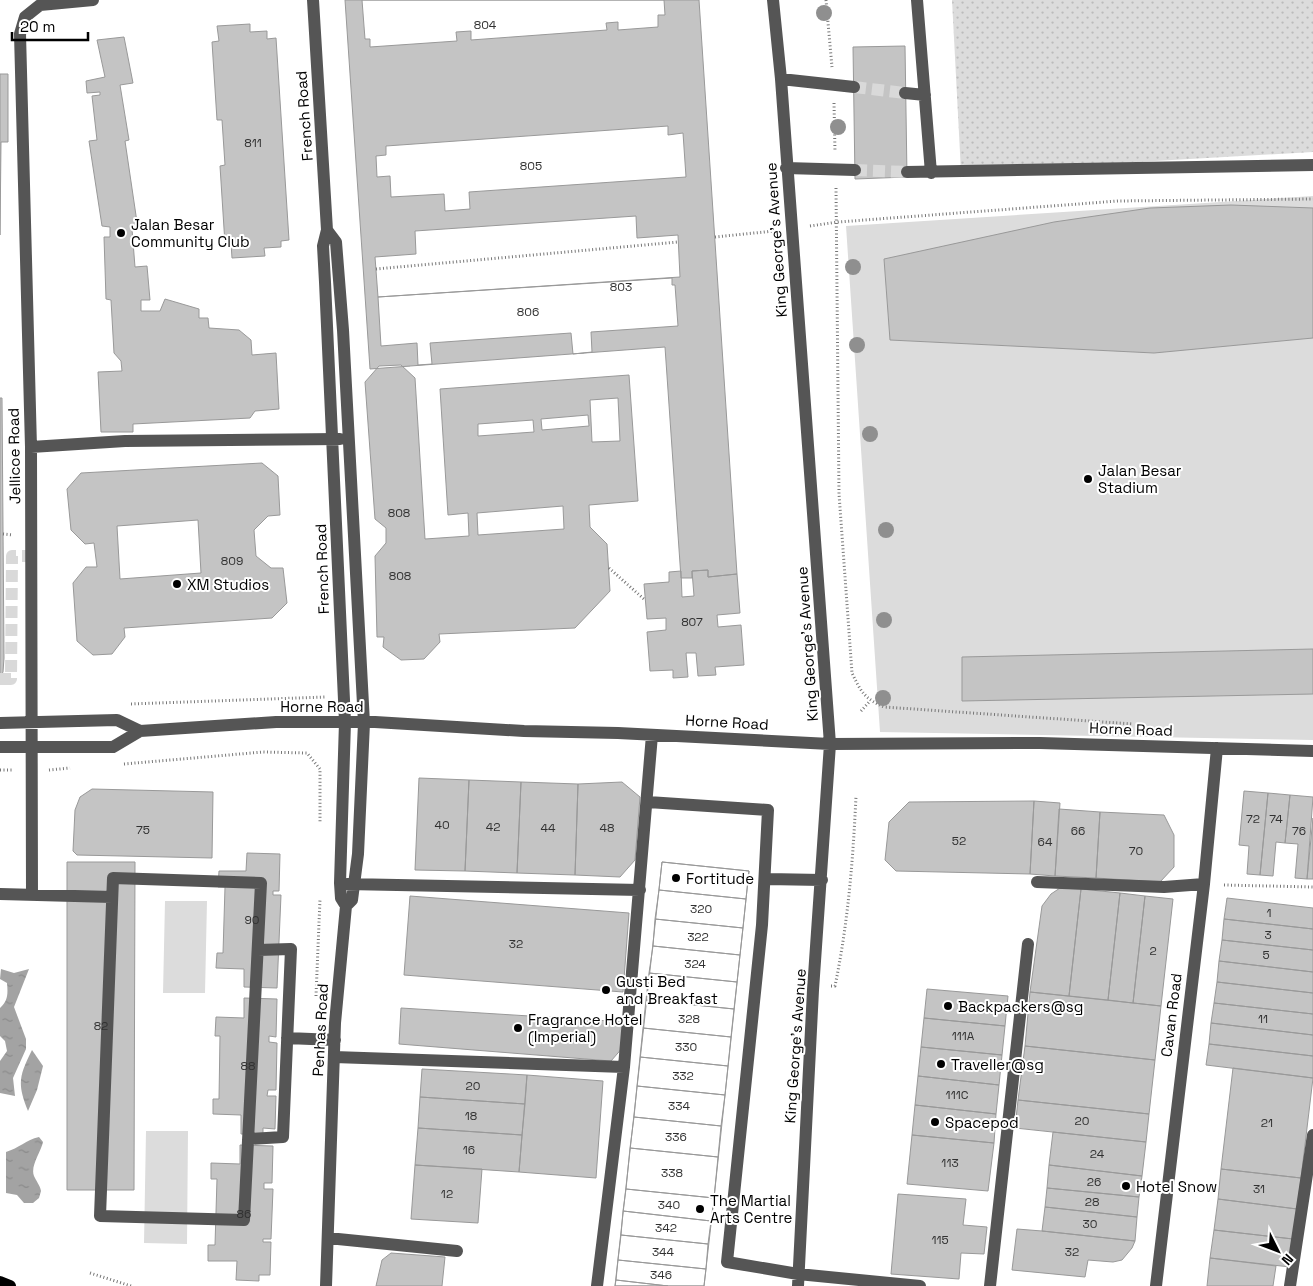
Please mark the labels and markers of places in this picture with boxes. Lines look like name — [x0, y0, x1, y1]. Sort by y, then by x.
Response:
place label: Jalan Besar Community Club — [131, 215, 250, 251]
marker: Jalan Besar Community Club — [115, 227, 127, 239]
place label: Jalan Besar Stadium — [1098, 461, 1182, 497]
marker: Jalan Besar Stadium — [1082, 473, 1094, 485]
place label: XM Studios — [187, 575, 269, 594]
marker: XM Studios — [171, 578, 183, 590]
place label: Fortitude — [686, 869, 754, 888]
marker: Fortitude — [670, 872, 682, 884]
place label: Gusti Bed and Breakfast — [616, 972, 718, 1008]
marker: Gusti Bed and Breakfast — [600, 984, 612, 996]
place label: Backpackers@sg — [958, 997, 1083, 1016]
marker: Backpackers@sg — [942, 1000, 954, 1012]
place label: Fragrance Hotel (Imperial) — [528, 1010, 642, 1047]
marker: Fragrance Hotel (Imperial) — [512, 1022, 524, 1034]
place label: Traveller@sg — [951, 1055, 1044, 1074]
marker: Traveller@sg — [935, 1058, 947, 1070]
place label: Spacepod — [945, 1113, 1019, 1132]
marker: Spacepod — [929, 1116, 941, 1128]
place label: Hotel Snow — [1136, 1177, 1217, 1196]
marker: Hotel Snow — [1120, 1180, 1132, 1192]
place label: The Martial Arts Centre — [710, 1191, 793, 1227]
marker: The Martial Arts Centre — [694, 1203, 706, 1215]

